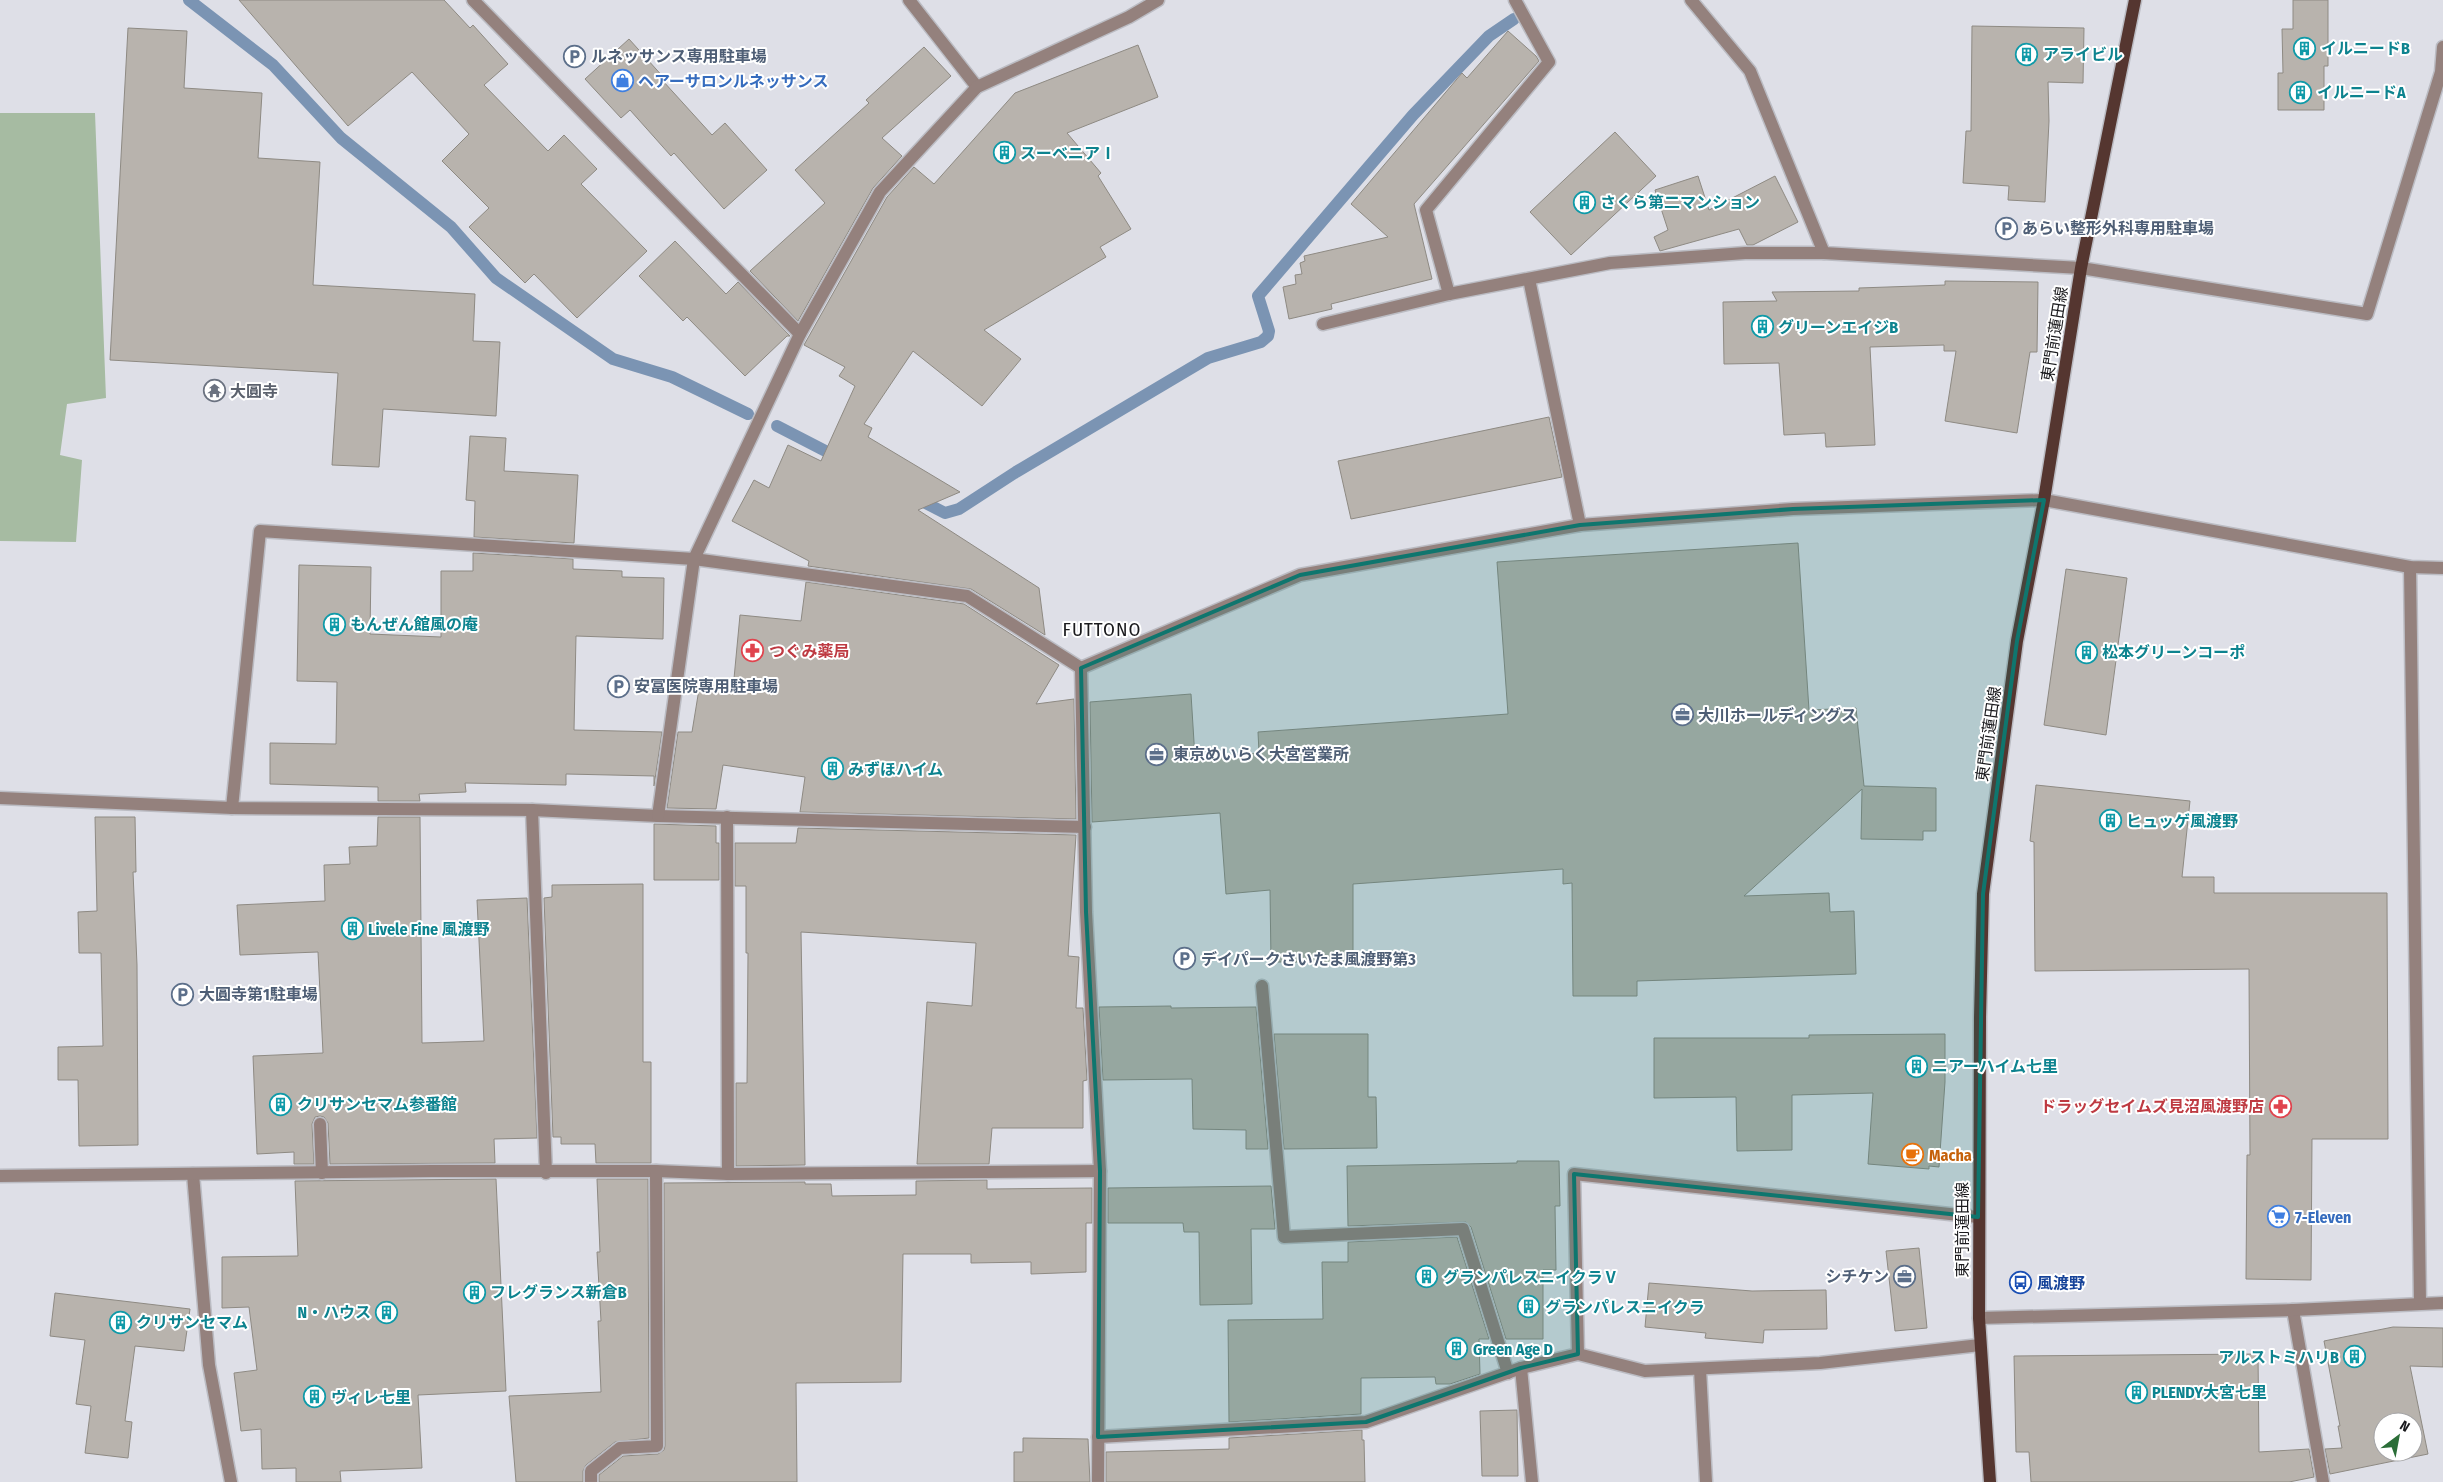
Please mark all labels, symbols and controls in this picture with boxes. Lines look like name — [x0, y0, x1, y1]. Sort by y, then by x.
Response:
building icon: イルニードB — [2293, 36, 2317, 60]
place label: イルニードB — [2321, 39, 2410, 58]
building icon: アライビル — [2015, 42, 2039, 66]
parking icon: ルネッサンス専用駐車場 — [563, 44, 587, 68]
place label: アライビル — [2043, 45, 2123, 64]
place label: ルネッサンス専用駐車場 — [591, 47, 767, 66]
shop icon: ヘアーサロンルネッサンス — [610, 69, 634, 93]
place label: ヘアーサロンルネッサンス — [638, 72, 828, 91]
building icon: イルニードA — [2289, 80, 2313, 104]
place label: イルニードA — [2317, 83, 2406, 102]
building icon: スーベニアⅠ — [992, 141, 1016, 165]
place label: スーベニアⅠ — [1020, 144, 1116, 163]
building icon: さくら第二マンション — [1572, 190, 1596, 214]
place label: さくら第二マンション — [1600, 193, 1760, 212]
parking icon: あらい整形外科専用駐車場 — [1994, 216, 2018, 240]
place label: あらい整形外科専用駐車場 — [2022, 219, 2214, 238]
street label: 東門前蓮田線 — [2038, 285, 2071, 383]
building icon: グリーンエイジB — [1750, 315, 1774, 339]
place label: グリーンエイジB — [1778, 318, 1898, 337]
temple icon: 大圓寺 — [202, 379, 226, 403]
place label: 大圓寺 — [230, 382, 278, 401]
building icon: もんぜん館風の庵 — [322, 612, 346, 636]
place label: もんぜん館風の庵 — [350, 615, 478, 634]
district label: FUTTONO — [1063, 618, 1141, 641]
pharmacy icon: つぐみ薬局 — [741, 639, 765, 663]
building icon: 松本グリーンコーポ — [2074, 640, 2098, 664]
place label: つぐみ薬局 — [769, 642, 849, 661]
place label: 松本グリーンコーポ — [2102, 643, 2245, 662]
parking icon: 安冨医院専用駐車場 — [606, 674, 630, 698]
place label: 安冨医院専用駐車場 — [634, 677, 778, 696]
street label: 東門前蓮田線 — [1972, 685, 2005, 783]
office icon: 大川ホールディングス — [1670, 703, 1694, 727]
place label: 大川ホールディングス — [1698, 706, 1857, 725]
office icon: 東京めいらく大宮営業所 — [1145, 742, 1169, 766]
place label: 東京めいらく大宮営業所 — [1173, 745, 1349, 764]
building icon: みずほハイム — [820, 757, 844, 781]
place label: みずほハイム — [848, 760, 943, 779]
building icon: ヒュッゲ風渡野 — [2098, 809, 2122, 833]
place label: ヒュッゲ風渡野 — [2126, 812, 2238, 831]
building icon: Livele Fine 風渡野 — [340, 917, 364, 941]
place label: Livele Fine 風渡野 — [368, 920, 489, 939]
parking icon: デイパークさいたま風渡野第3 — [1173, 947, 1197, 971]
place label: デイパークさいたま風渡野第3 — [1201, 950, 1416, 969]
parking icon: 大圓寺第1駐車場 — [171, 982, 195, 1006]
place label: 大圓寺第1駐車場 — [199, 985, 318, 1004]
building icon: ニアーハイム七里 — [1904, 1054, 1928, 1078]
place label: ニアーハイム七里 — [1932, 1057, 2058, 1076]
building icon: クリサンセマム参番館 — [269, 1092, 293, 1116]
pharmacy icon: ドラッグセイムズ見沼風渡野店 — [2268, 1094, 2292, 1118]
place label: クリサンセマム参番館 — [297, 1095, 457, 1114]
place label: ドラッグセイムズ見沼風渡野店 — [2040, 1097, 2264, 1116]
cafe icon: Macha — [1901, 1143, 1925, 1167]
place label: Macha — [1929, 1146, 1972, 1165]
street label: 東門前蓮田線 — [1953, 1182, 1972, 1278]
supermarket icon: 7-Eleven — [2267, 1205, 2291, 1229]
place label: 7-Eleven — [2295, 1208, 2351, 1227]
office icon: シチケン — [1893, 1264, 1917, 1288]
building icon: グランパレスニイクラⅤ — [1415, 1265, 1439, 1289]
place label: シチケン — [1825, 1267, 1889, 1286]
place label: グランパレスニイクラⅤ — [1443, 1268, 1619, 1287]
bus stop icon: 風渡野 — [2009, 1271, 2033, 1295]
place label: 風渡野 — [2037, 1274, 2085, 1293]
building icon: フレグランス新倉B — [462, 1280, 486, 1304]
place label: フレグランス新倉B — [490, 1283, 627, 1302]
building icon: グランパレスニイクラ — [1517, 1295, 1541, 1319]
place label: グランパレスニイクラ — [1545, 1298, 1705, 1317]
building icon: N・ハウス — [375, 1300, 399, 1324]
place label: N・ハウス — [297, 1303, 371, 1322]
building icon: クリサンセマム — [108, 1310, 132, 1334]
place label: クリサンセマム — [136, 1313, 248, 1332]
building icon: Green Age D — [1445, 1337, 1469, 1361]
place label: Green Age D — [1473, 1340, 1554, 1359]
building icon: アルストミハリB — [2343, 1345, 2367, 1369]
place label: アルストミハリB — [2218, 1348, 2339, 1367]
building icon: PLENDY大宮七里 — [2124, 1380, 2148, 1404]
place label: PLENDY大宮七里 — [2152, 1383, 2267, 1402]
building icon: ヴィレ七里 — [303, 1385, 327, 1409]
place label: ヴィレ七里 — [331, 1388, 411, 1407]
north arrow — [2373, 1412, 2423, 1462]
text: N — [2397, 1417, 2413, 1436]

